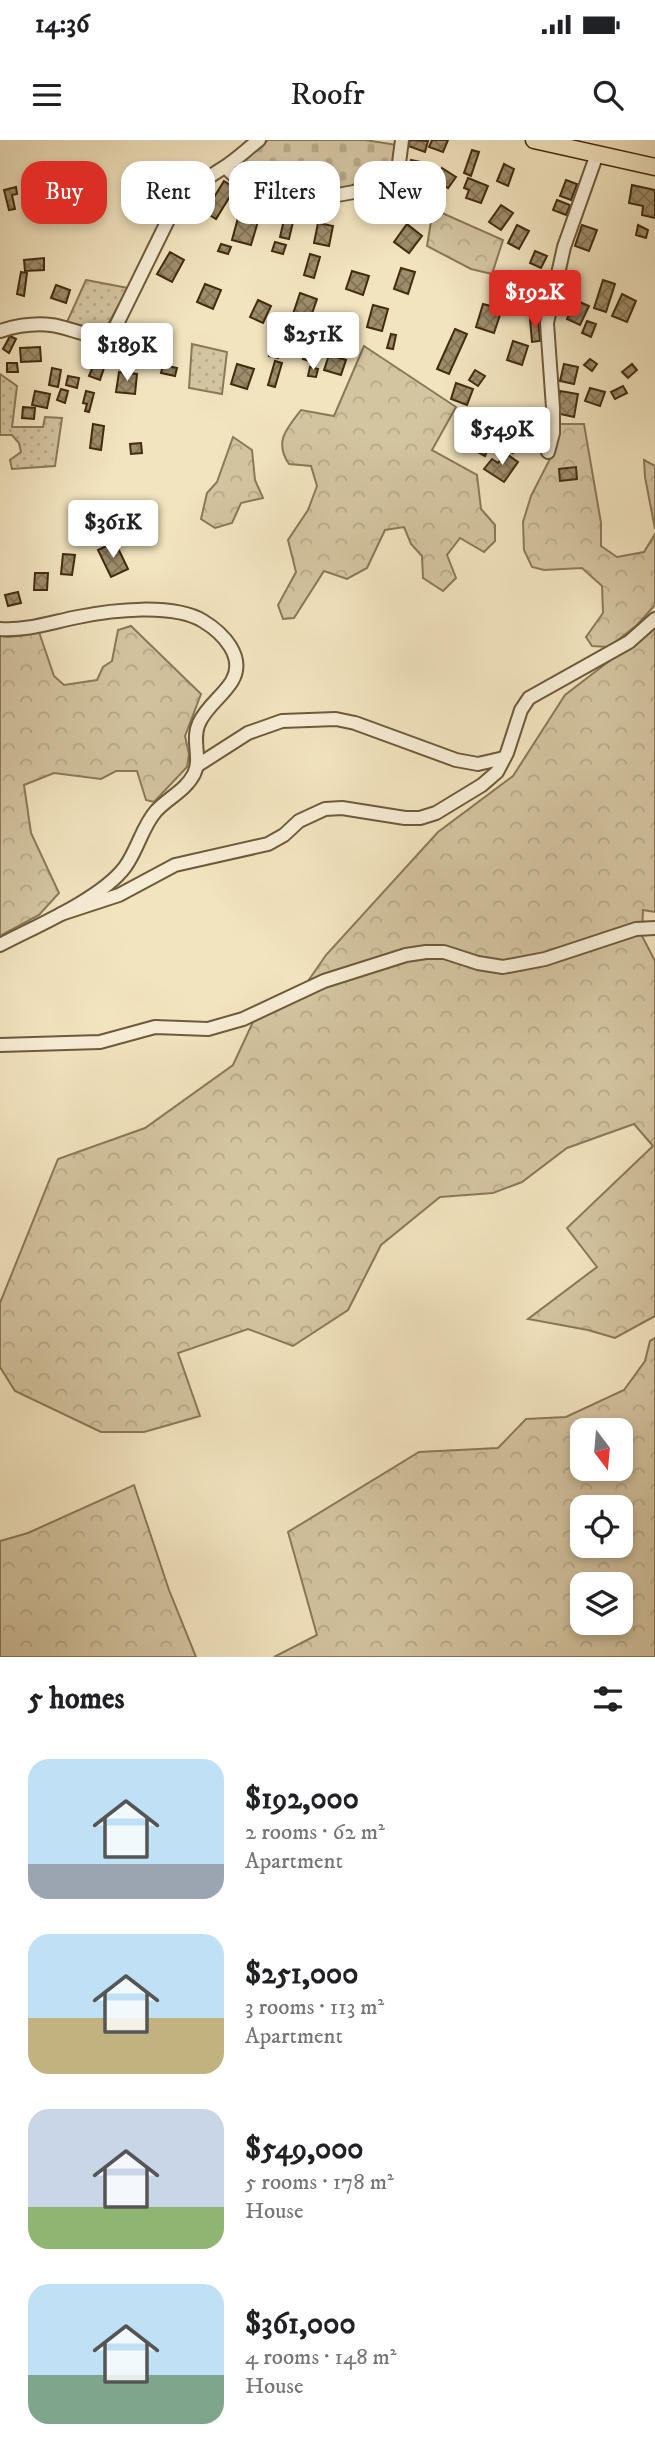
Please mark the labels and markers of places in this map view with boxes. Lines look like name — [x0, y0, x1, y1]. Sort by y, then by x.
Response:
pin: $192K — [486, 270, 584, 330]
pin: $251K — [264, 313, 362, 372]
pin: $189K — [78, 324, 176, 383]
pin: $549K — [453, 408, 551, 467]
pin: $361K — [64, 500, 162, 560]

